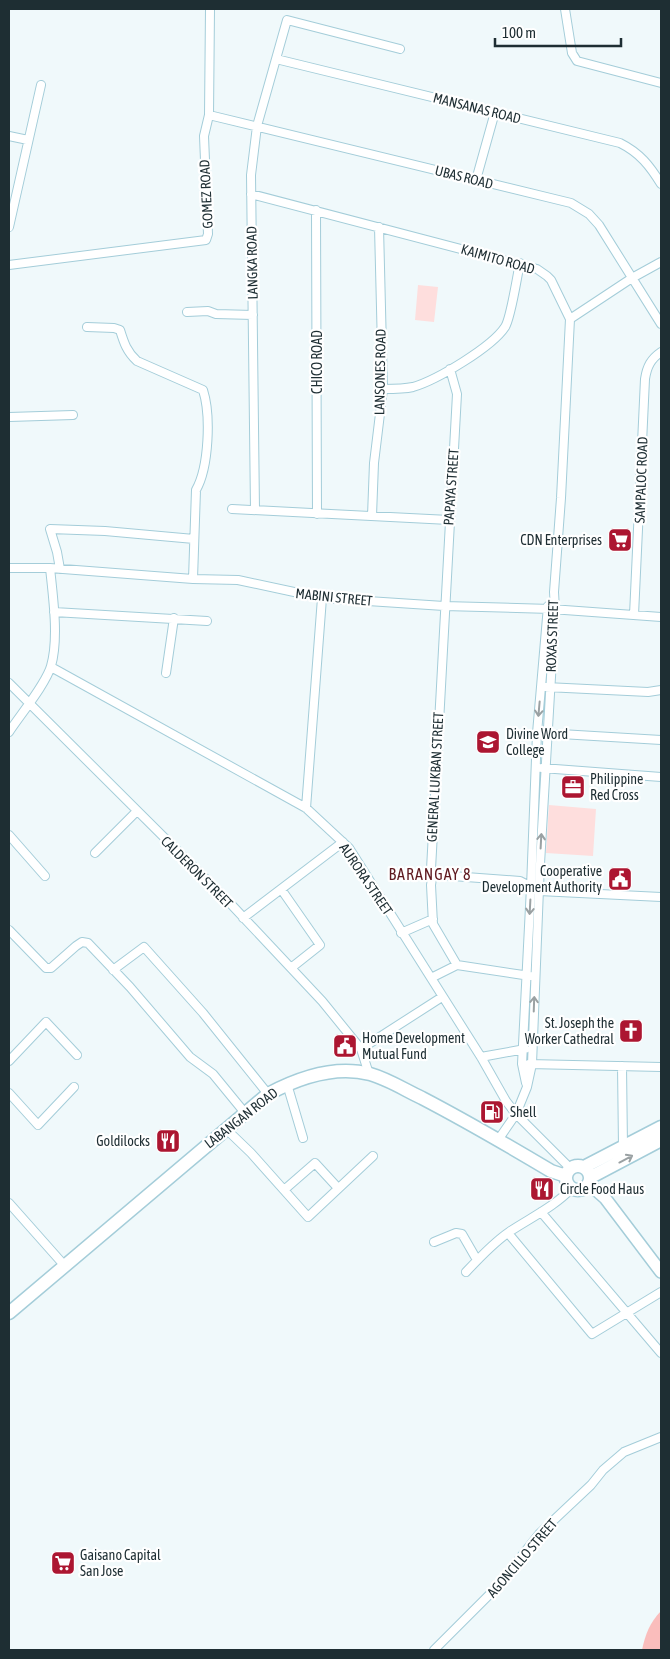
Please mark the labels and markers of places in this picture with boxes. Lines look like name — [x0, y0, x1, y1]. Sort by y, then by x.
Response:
supermarket icon: CDN Enterprises — [607, 527, 633, 553]
place label: CDN Enterprises — [520, 532, 602, 548]
place label: Divine Word College — [506, 726, 568, 758]
school or university icon: Divine Word College — [475, 729, 501, 755]
place label: Philippine Red Cross — [590, 771, 643, 803]
office icon: Philippine Red Cross — [560, 774, 586, 800]
place label: Cooperative Development Authority — [482, 863, 602, 895]
public building icon: Cooperative Development Authority — [607, 866, 633, 892]
place label: St. Joseph the Worker Cathedral — [525, 1015, 614, 1047]
church icon: St. Joseph the Worker Cathedral — [618, 1018, 644, 1044]
place label: Home Development Mutual Fund — [362, 1030, 465, 1062]
public building icon: Home Development Mutual Fund — [332, 1033, 358, 1059]
fuel station icon: Shell — [479, 1099, 505, 1125]
place label: Shell — [510, 1104, 537, 1120]
restaurant icon: Goldilocks — [155, 1128, 181, 1154]
place label: Goldilocks — [96, 1133, 150, 1149]
restaurant icon: Circle Food Haus — [529, 1176, 555, 1202]
place label: Circle Food Haus — [560, 1181, 644, 1197]
place label: Gaisano Capital San Jose — [80, 1547, 161, 1579]
supermarket icon: Gaisano Capital San Jose — [50, 1550, 76, 1576]

